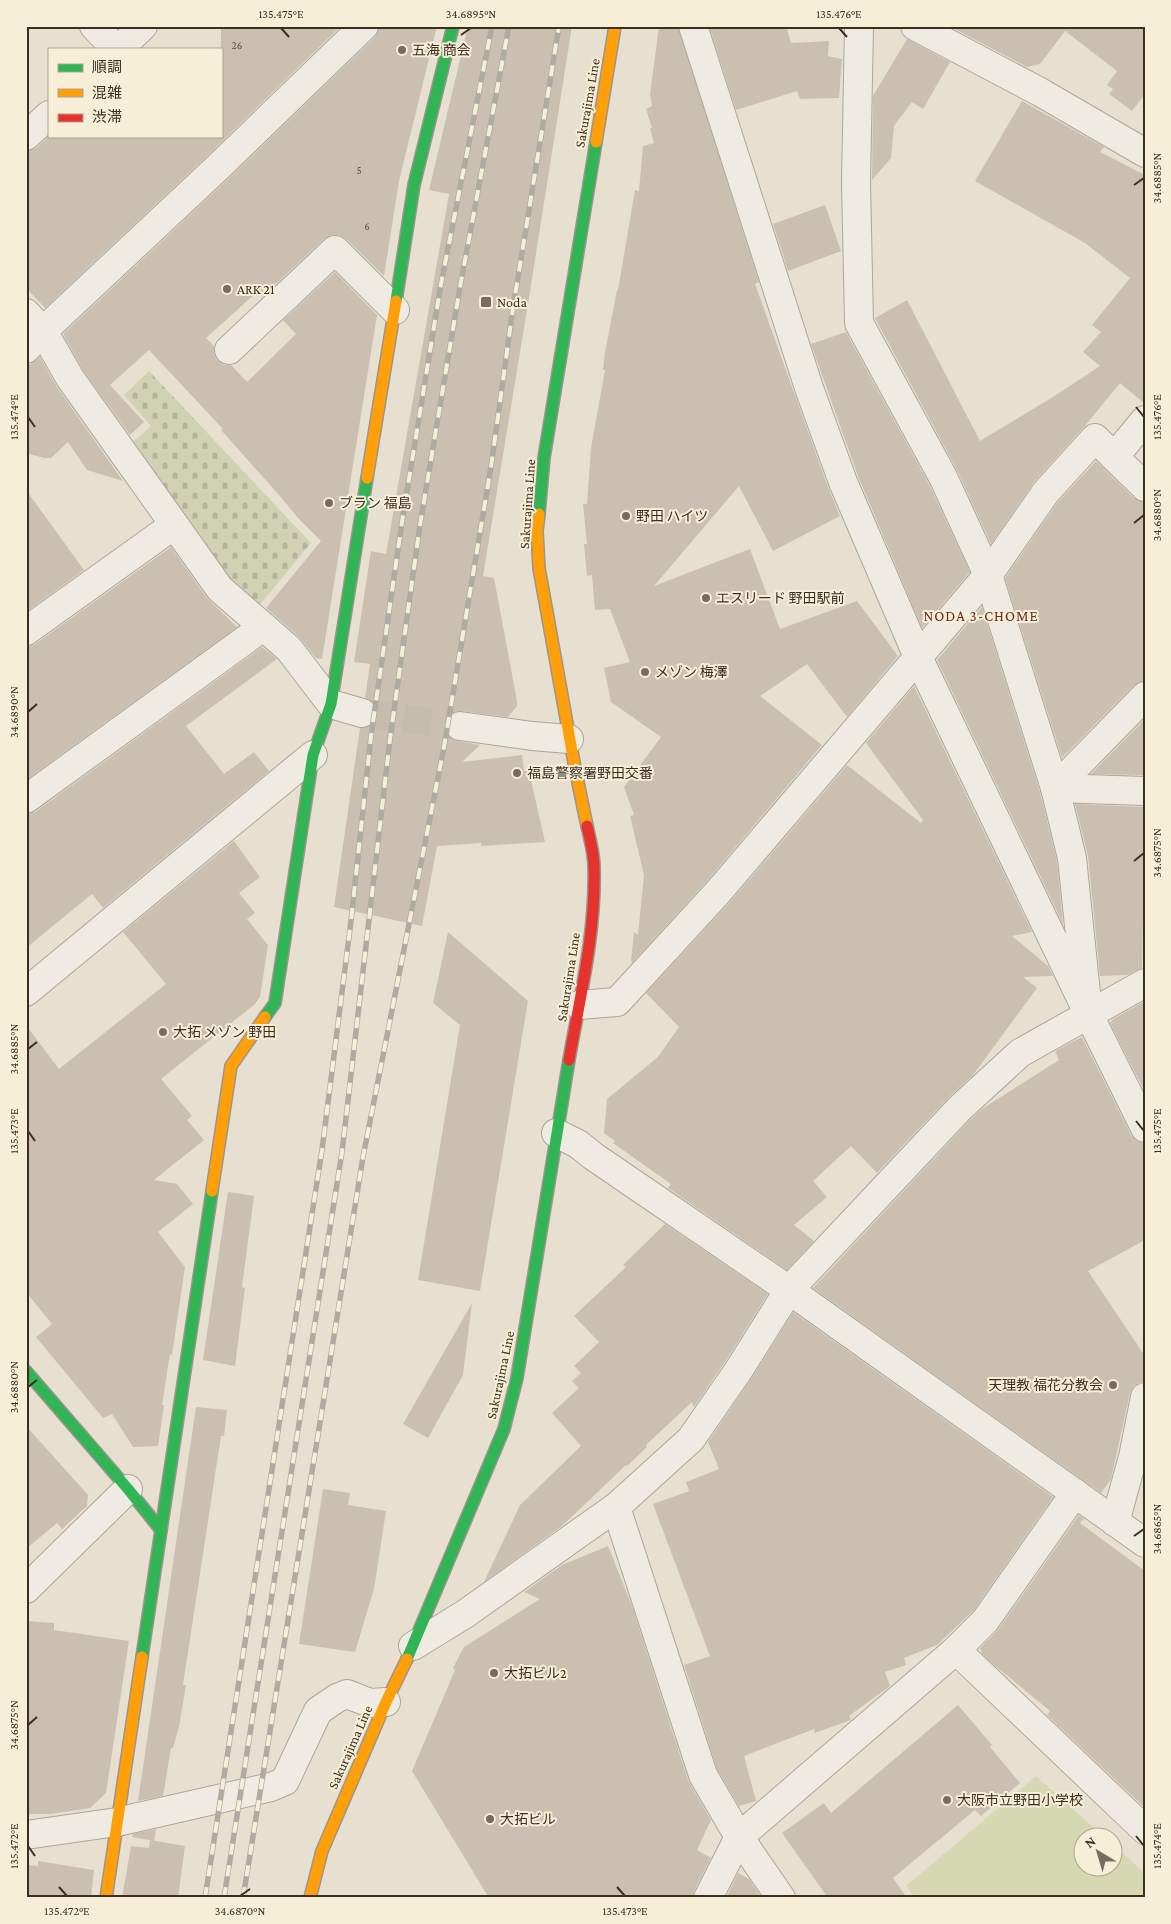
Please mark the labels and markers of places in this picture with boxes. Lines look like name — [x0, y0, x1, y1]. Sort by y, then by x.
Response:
place label: 五海 商会 — [412, 42, 471, 58]
marker: 五海 商会 — [396, 44, 408, 56]
place label: ARK 21 — [237, 281, 275, 297]
marker: ARK 21 — [221, 283, 233, 295]
place label: Noda — [497, 294, 527, 310]
marker: Noda — [479, 295, 493, 309]
place label: ブラン 福島 — [339, 495, 412, 511]
marker: ブラン 福島 — [323, 497, 335, 509]
place label: 野田 ハイツ — [636, 508, 708, 524]
marker: 野田 ハイツ — [620, 510, 632, 522]
place label: エスリード 野田駅前 — [716, 590, 845, 606]
marker: エスリード 野田駅前 — [700, 592, 712, 604]
place label: メゾン 梅澤 — [655, 664, 728, 680]
marker: メゾン 梅澤 — [639, 666, 651, 678]
place label: 福島警察署野田交番 — [527, 765, 653, 781]
marker: 福島警察署野田交番 — [511, 767, 523, 779]
place label: 大拓 メゾン 野田 — [173, 1024, 276, 1040]
marker: 大拓 メゾン 野田 — [157, 1026, 169, 1038]
place label: 天理教 福花分教会 — [988, 1377, 1103, 1393]
marker: 天理教 福花分教会 — [1107, 1379, 1119, 1391]
place label: 大拓ビル2 — [504, 1665, 567, 1681]
marker: 大拓ビル2 — [488, 1667, 500, 1679]
place label: 大阪市立野田小学校 — [957, 1792, 1083, 1808]
marker: 大阪市立野田小学校 — [941, 1794, 953, 1806]
place label: 大拓ビル — [500, 1811, 556, 1827]
marker: 大拓ビル — [484, 1813, 496, 1825]

